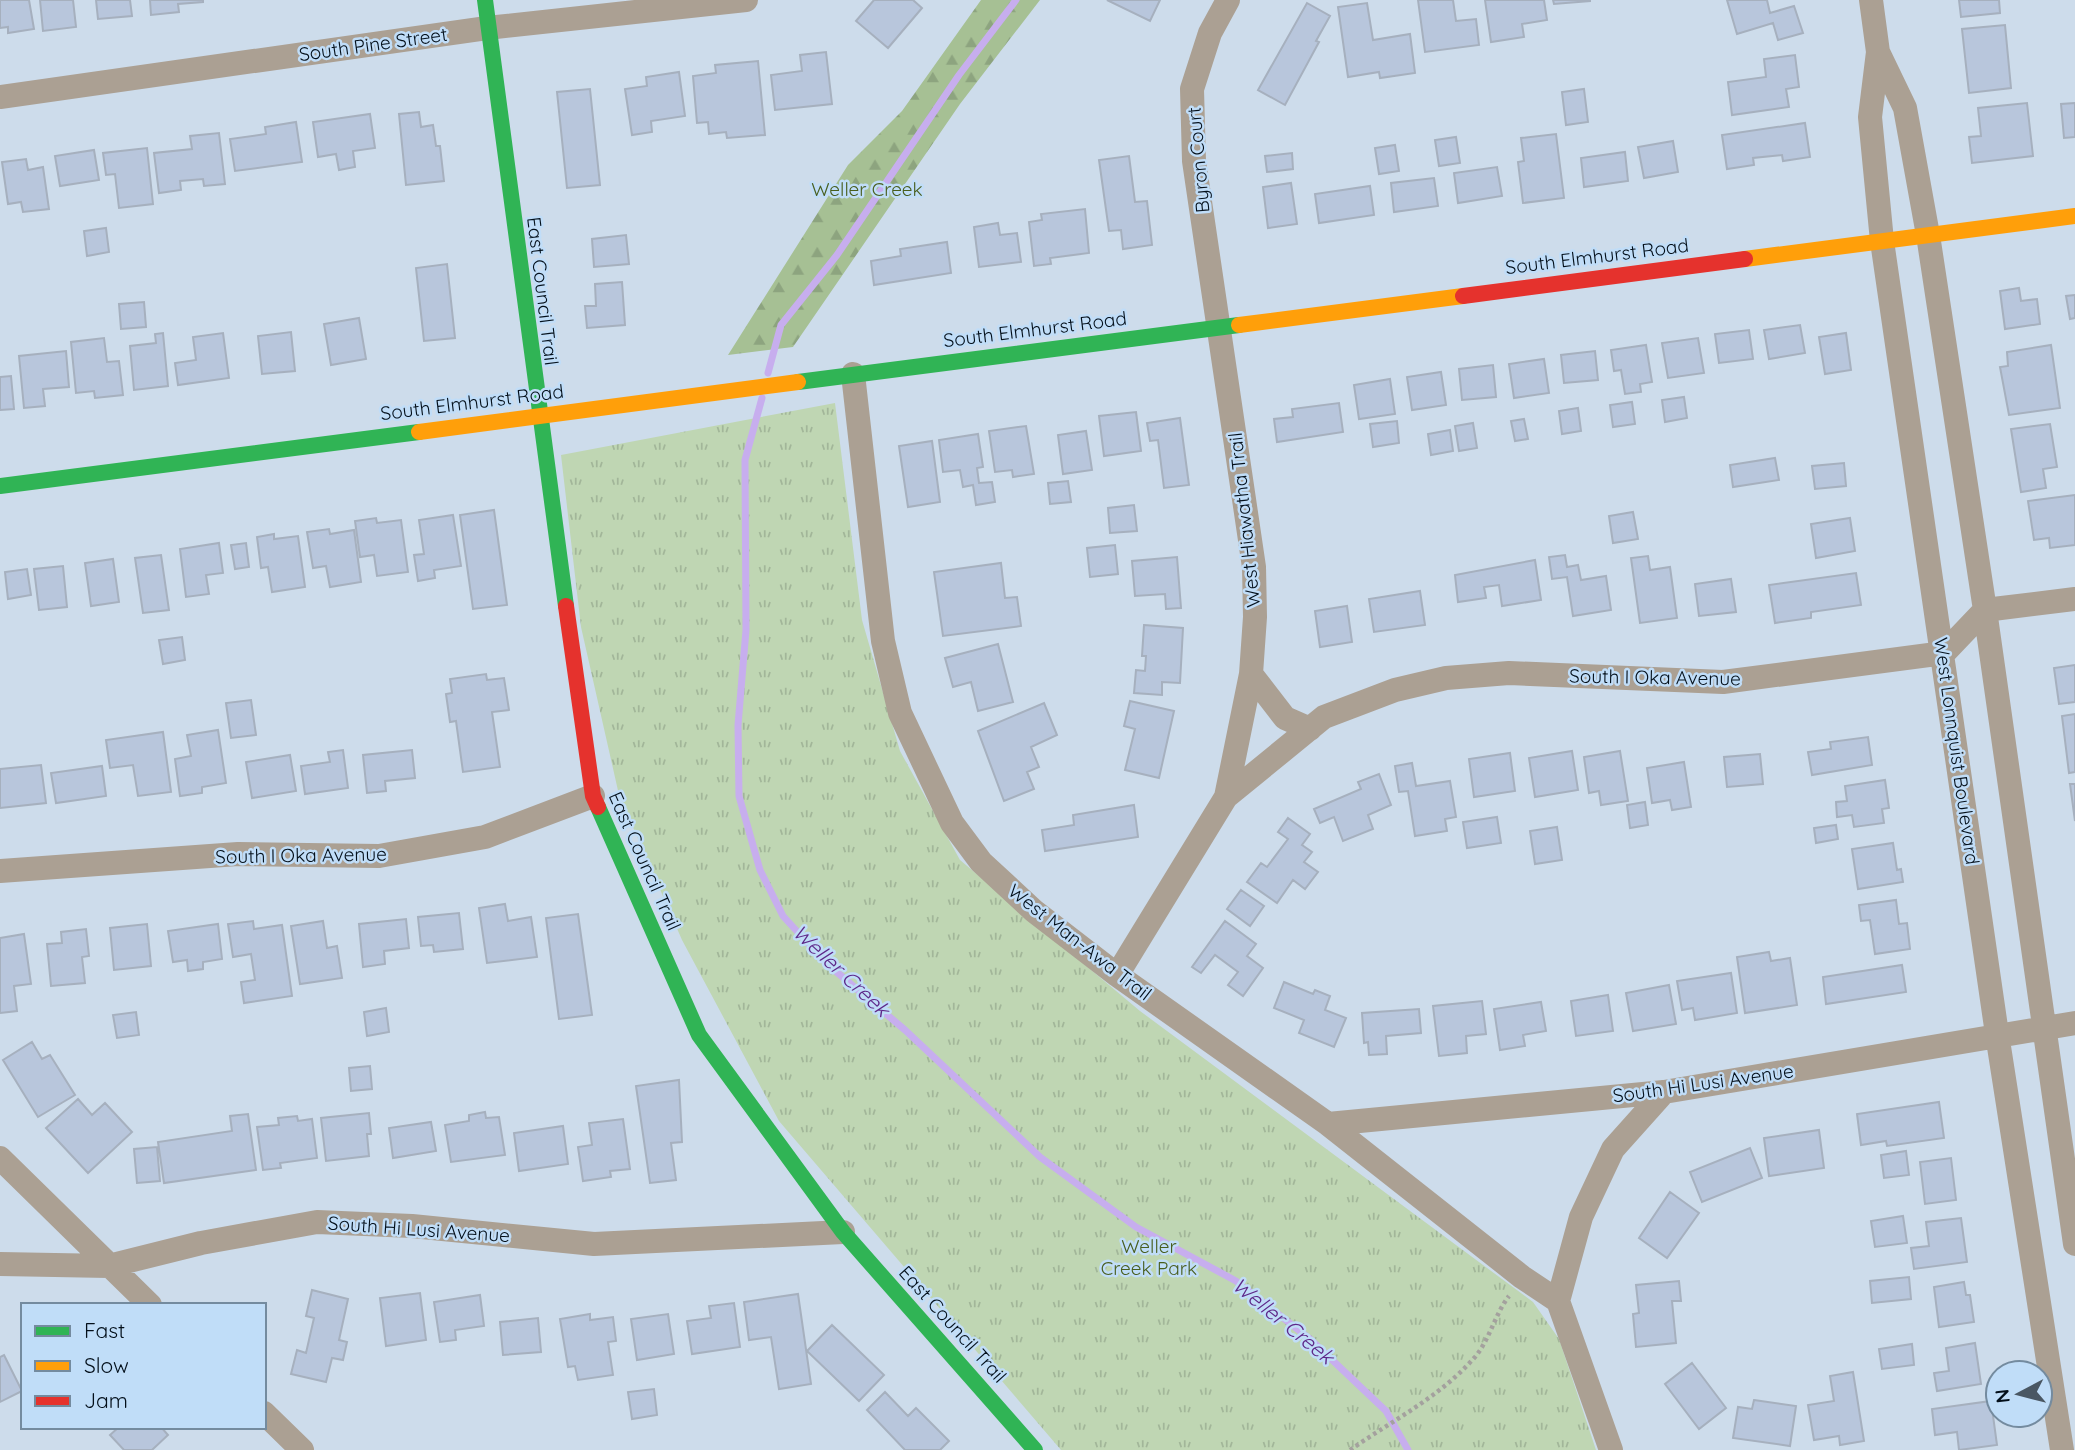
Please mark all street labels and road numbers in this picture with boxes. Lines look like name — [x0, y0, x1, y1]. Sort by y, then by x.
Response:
street label: South Pine Street — [297, 22, 449, 66]
street label: Byron Court — [1181, 106, 1215, 214]
street label: East Council Trail — [522, 215, 564, 367]
street label: South Elmhurst Road — [1504, 233, 1690, 279]
street label: South Elmhurst Road — [942, 306, 1128, 352]
street label: South Elmhurst Road — [379, 379, 565, 425]
street label: West Hiawatha Trail — [1223, 431, 1265, 609]
street label: West Lonnquist Boulevard — [1929, 636, 1985, 866]
street label: South I Oka Avenue — [1569, 664, 1741, 690]
street label: East Council Trail — [604, 788, 686, 934]
street label: South I Oka Avenue — [215, 842, 387, 868]
street label: West Man-Awa Trail — [1003, 879, 1157, 1005]
street label: South Hi Lusi Avenue — [1611, 1058, 1795, 1108]
street label: South Hi Lusi Avenue — [327, 1211, 511, 1247]
street label: East Council Trail — [894, 1260, 1012, 1388]

